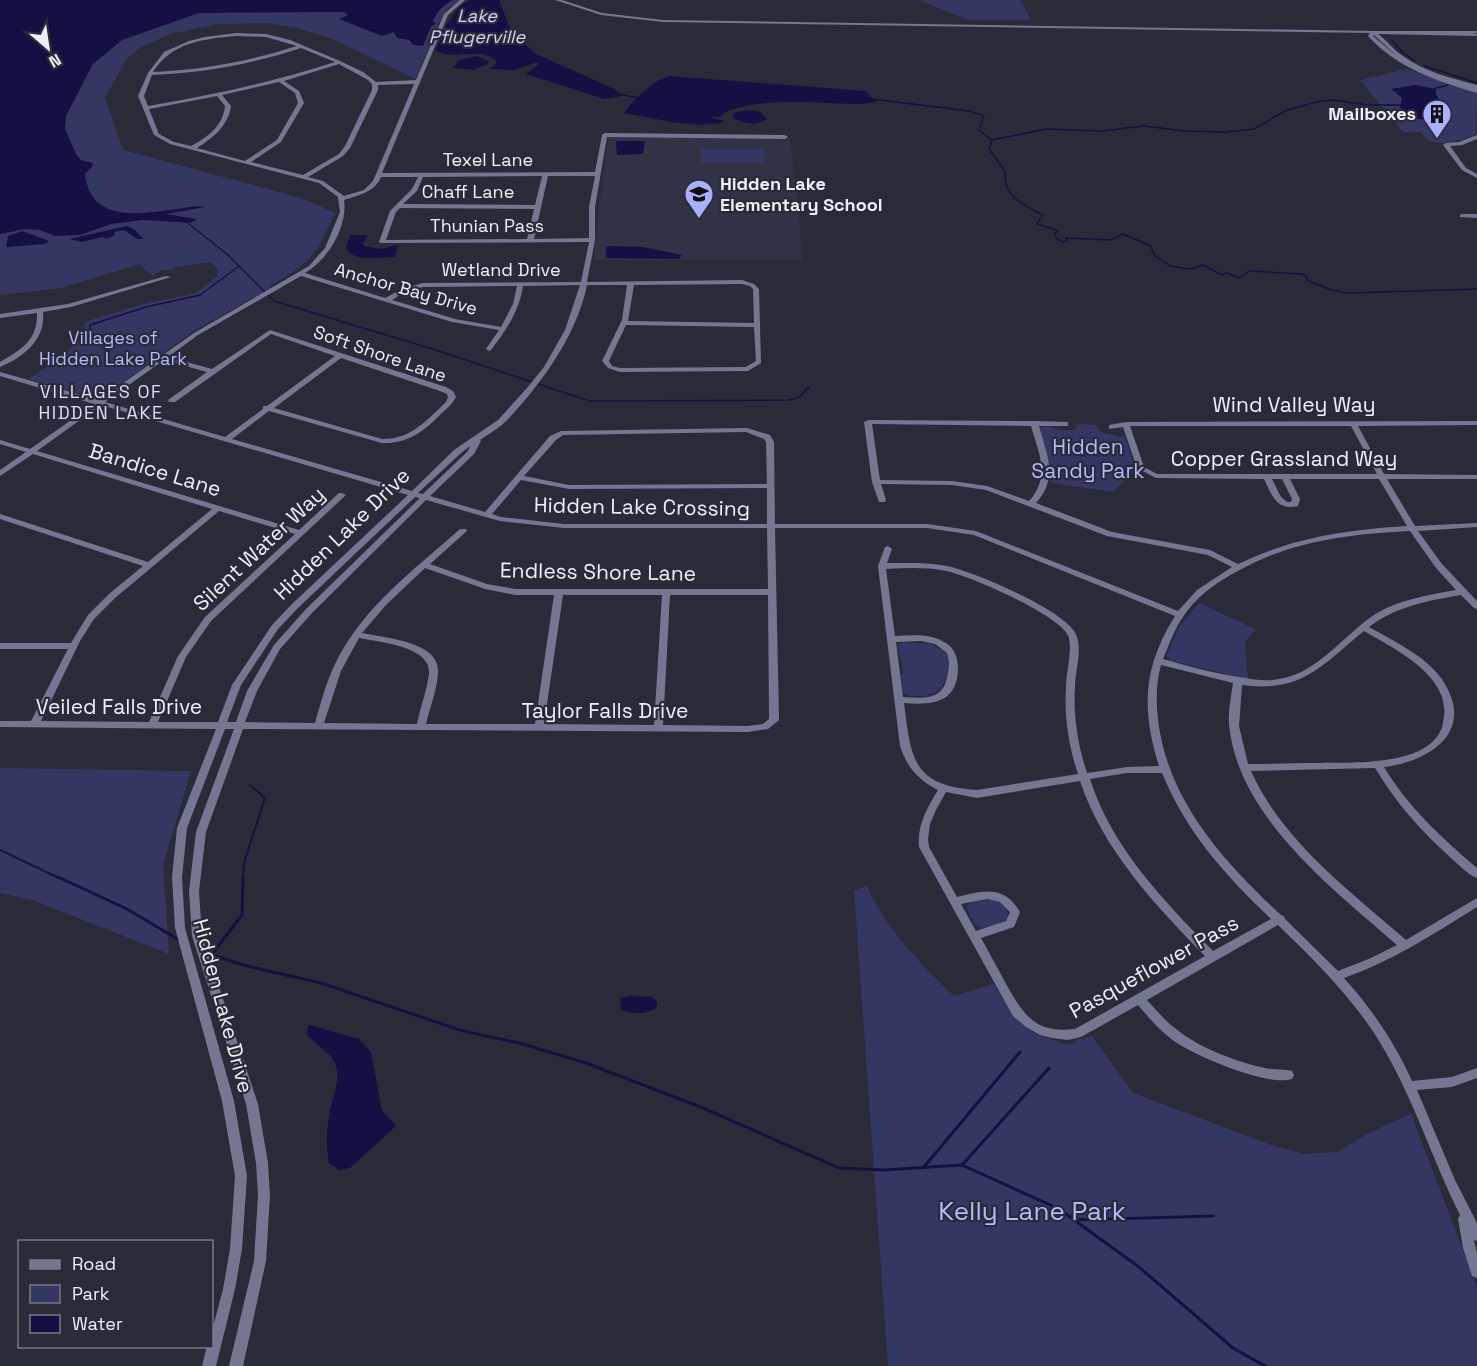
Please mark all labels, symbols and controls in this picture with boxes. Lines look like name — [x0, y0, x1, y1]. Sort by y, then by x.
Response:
water label: Lake Pflugerville — [429, 4, 527, 48]
north arrow — [18, 18, 78, 78]
text: N — [45, 49, 65, 72]
building icon: Mailboxes — [1421, 98, 1453, 140]
place label: Mailboxes — [1328, 102, 1416, 125]
street label: Texel Lane — [443, 148, 533, 171]
place label: Hidden Lake Elementary School — [720, 172, 883, 216]
school or university icon: Hidden Lake Elementary School — [683, 178, 715, 220]
street label: Chaff Lane — [422, 180, 514, 203]
street label: Thunian Pass — [430, 214, 544, 237]
street label: Anchor Bay Drive — [332, 257, 480, 320]
street label: Wetland Drive — [441, 258, 561, 281]
street label: Soft Shore Lane — [311, 320, 450, 387]
park label: Villages of Hidden Lake Park — [39, 326, 187, 370]
district label: VILLAGES OF HIDDEN LAKE — [38, 380, 164, 424]
street label: Wind Valley Way — [1213, 391, 1376, 418]
park label: Hidden Sandy Park — [1031, 433, 1145, 484]
street label: Bandice Lane — [86, 437, 224, 502]
street label: Copper Grassland Way — [1171, 445, 1397, 472]
street label: Hidden Lake Drive — [268, 462, 415, 606]
street label: Silent Water Way — [187, 481, 330, 617]
street label: Hidden Lake Crossing — [534, 491, 750, 522]
street label: Endless Shore Lane — [500, 556, 696, 587]
street label: Veiled Falls Drive — [36, 693, 202, 720]
street label: Taylor Falls Drive — [522, 697, 688, 724]
street label: Pasqueflower Pass — [1064, 909, 1243, 1024]
street label: Hidden Lake Drive — [187, 916, 260, 1096]
park label: Kelly Lane Park — [938, 1194, 1126, 1228]
legend — [18, 1240, 213, 1348]
text: Road — [72, 1252, 116, 1275]
text: Park — [72, 1282, 110, 1305]
text: Water — [72, 1312, 123, 1335]

